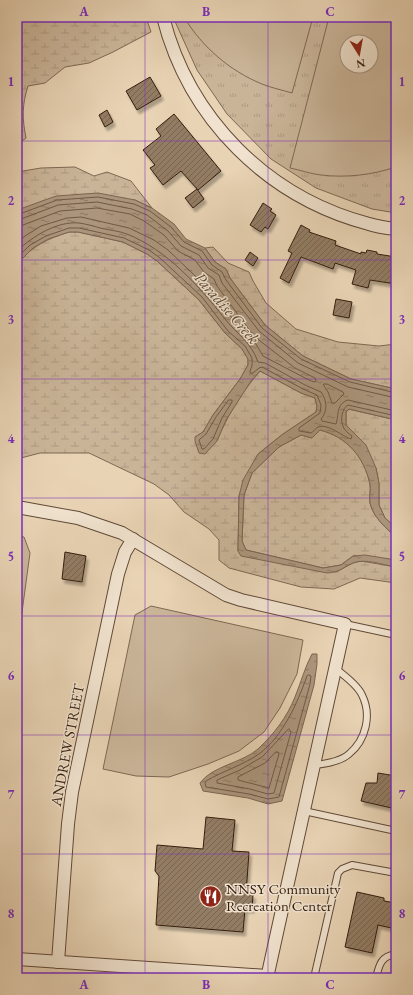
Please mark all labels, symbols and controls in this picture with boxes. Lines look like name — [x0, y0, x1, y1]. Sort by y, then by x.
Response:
text: A — [78, 3, 89, 20]
text: B — [202, 3, 210, 20]
text: C — [325, 3, 335, 20]
north arrow — [339, 34, 379, 74]
text: N — [355, 56, 367, 72]
text: 1 — [8, 73, 15, 90]
text: 1 — [399, 73, 406, 90]
text: 2 — [8, 192, 15, 209]
text: 2 — [399, 192, 406, 209]
water label: Paradise Creek — [190, 267, 265, 349]
text: 3 — [8, 311, 15, 328]
text: 3 — [399, 311, 406, 328]
text: 4 — [8, 430, 15, 447]
text: 4 — [399, 430, 406, 447]
text: 5 — [8, 548, 14, 565]
text: 5 — [399, 548, 405, 565]
text: 6 — [8, 667, 15, 684]
text: 6 — [399, 667, 406, 684]
street label: ANDREW STREET — [46, 681, 88, 809]
text: 7 — [8, 786, 15, 803]
text: 7 — [399, 786, 406, 803]
place label: NNSY Community Recreation Center — [226, 879, 341, 915]
restaurant icon: NNSY Community Recreation Center — [197, 884, 223, 910]
text: 8 — [8, 905, 15, 922]
text: 8 — [399, 905, 406, 922]
text: A — [78, 976, 89, 993]
text: B — [202, 976, 210, 993]
text: C — [325, 976, 335, 993]

